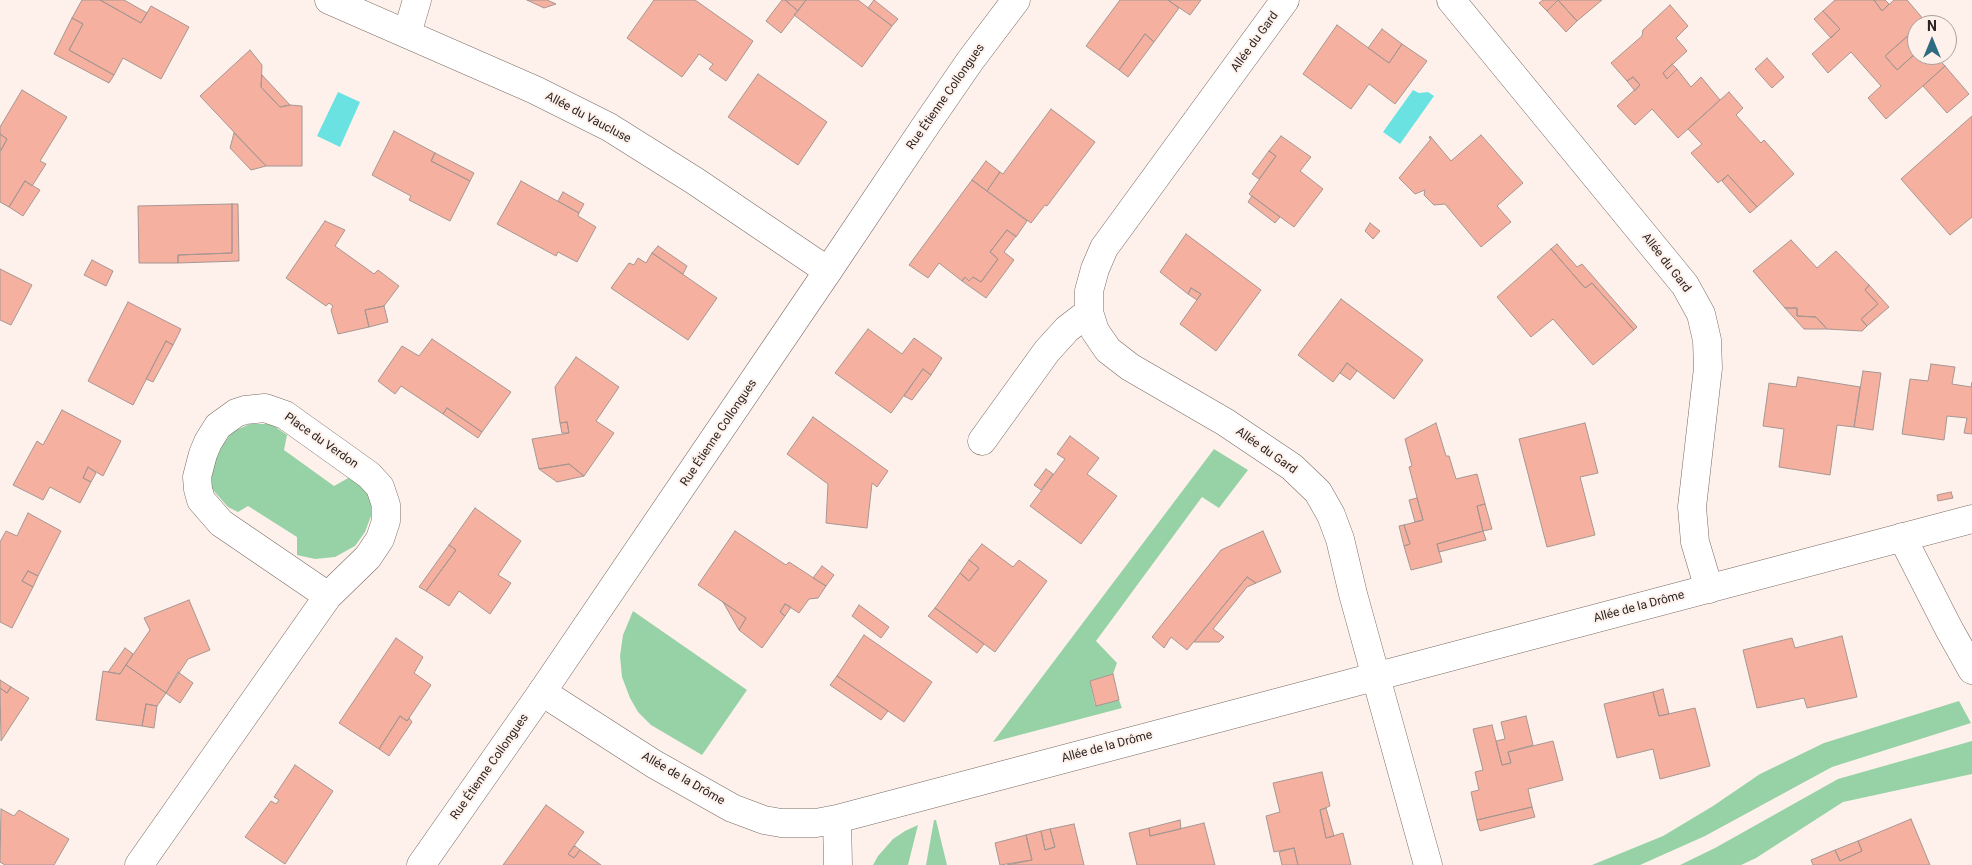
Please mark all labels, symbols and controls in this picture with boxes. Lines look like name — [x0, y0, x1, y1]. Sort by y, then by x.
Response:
street label: Allée du Gard — [1228, 9, 1282, 75]
north arrow — [1907, 15, 1957, 65]
text: N — [1927, 18, 1937, 34]
street label: Rue Étienne Collongues — [904, 41, 988, 153]
street label: Allée du Vaucluse — [543, 89, 633, 147]
street label: Allée du Gard — [1638, 231, 1694, 295]
street label: Rue Étienne Collongues — [678, 377, 760, 489]
street label: Place du Verdon — [281, 410, 361, 472]
street label: Allée du Gard — [1233, 425, 1299, 477]
street label: Allée de la Drôme — [1592, 588, 1686, 626]
street label: Rue Étienne Collongues — [448, 711, 532, 823]
street label: Allée de la Drôme — [1060, 728, 1154, 766]
street label: Allée de la Drôme — [639, 749, 727, 809]

